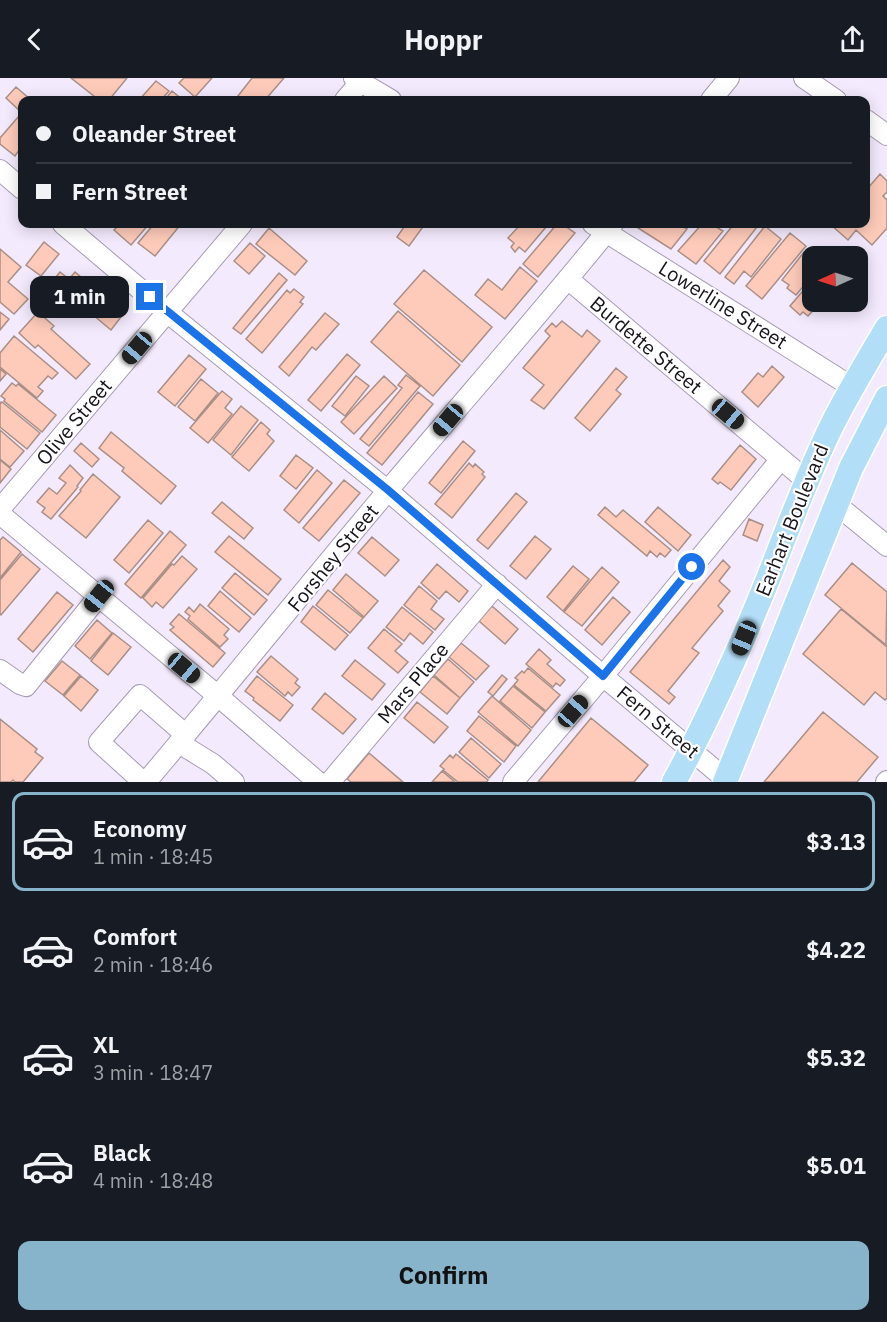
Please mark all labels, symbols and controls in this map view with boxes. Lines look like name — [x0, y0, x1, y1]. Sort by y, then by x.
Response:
text: Hoppr — [404, 22, 483, 57]
icon: back — [18, 23, 51, 56]
icon: share — [836, 23, 869, 56]
text: Oleander Street — [72, 119, 236, 148]
text: Fern Street — [72, 177, 188, 206]
north arrow — [802, 246, 868, 312]
map controls — [802, 246, 868, 312]
street label: Lowerline Street — [654, 254, 793, 355]
callout: 1 min — [30, 276, 129, 318]
text: 1 min — [53, 283, 106, 310]
route end — [136, 283, 163, 310]
street label: Burdette Street — [585, 290, 708, 399]
car — [119, 328, 155, 368]
street label: Olive Street — [30, 373, 118, 471]
car — [708, 396, 748, 432]
car — [430, 400, 466, 440]
street label: Earhart Boulevard — [749, 440, 834, 600]
street label: Forshey Street — [281, 498, 384, 617]
route start — [678, 553, 705, 580]
car — [81, 576, 117, 616]
car — [729, 618, 759, 658]
street label: Mars Place — [371, 636, 454, 729]
car — [164, 650, 204, 686]
street label: Fern Street — [611, 679, 705, 764]
car — [554, 692, 592, 730]
text: Economy — [93, 814, 187, 843]
icon: car — [21, 815, 75, 869]
text: $3.13 — [806, 827, 866, 856]
text: 1 min · 18:45 — [93, 843, 213, 870]
text: Comfort — [93, 922, 177, 951]
icon: car — [21, 923, 75, 977]
text: $4.22 — [806, 935, 866, 964]
text: 2 min · 18:46 — [93, 951, 213, 978]
text: XL — [93, 1030, 119, 1059]
icon: car — [21, 1031, 75, 1085]
text: $5.32 — [806, 1043, 866, 1072]
text: 3 min · 18:47 — [93, 1059, 213, 1086]
text: Black — [93, 1138, 151, 1167]
icon: car — [21, 1139, 75, 1193]
text: $5.01 — [806, 1151, 866, 1180]
text: 4 min · 18:48 — [93, 1167, 213, 1194]
button: Confirm — [18, 1241, 869, 1310]

